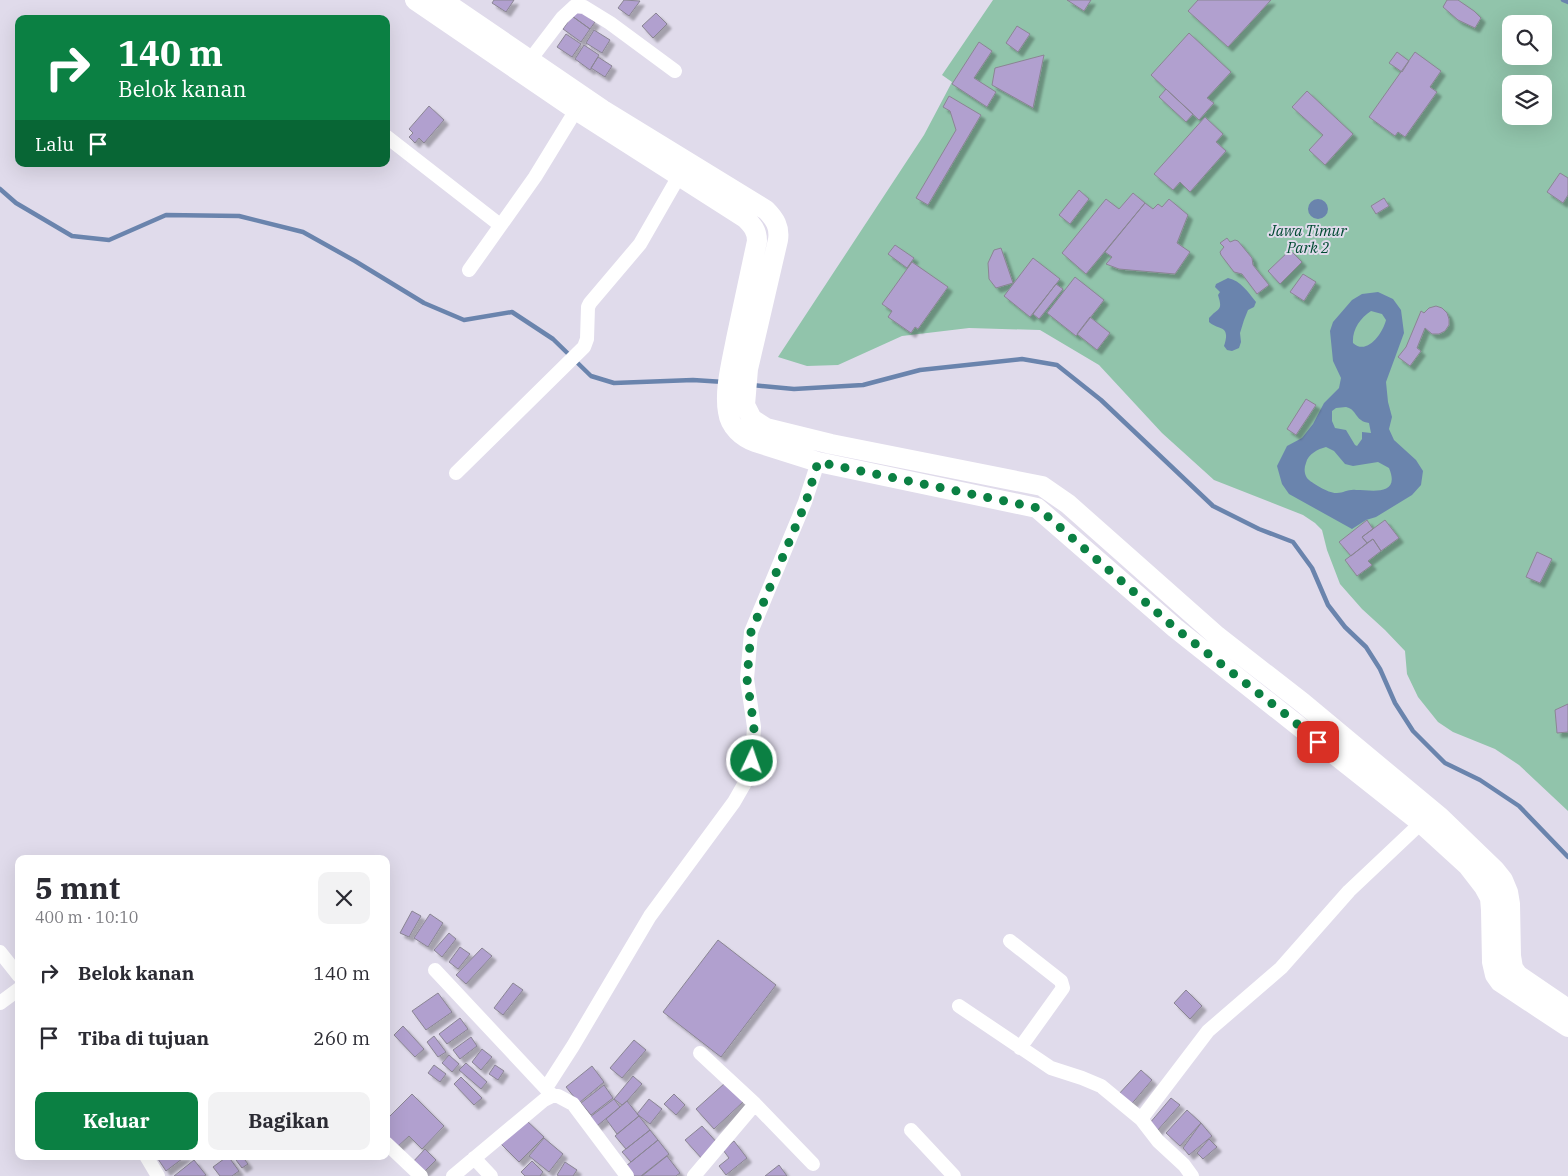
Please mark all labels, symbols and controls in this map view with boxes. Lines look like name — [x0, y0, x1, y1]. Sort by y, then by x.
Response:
map controls — [1502, 15, 1552, 125]
button: search — [1502, 15, 1552, 65]
text: 140 m — [118, 30, 223, 76]
icon: right — [35, 35, 100, 100]
text: Belok kanan — [118, 74, 246, 103]
button: layers — [1502, 75, 1552, 125]
icon: arrive — [84, 130, 112, 158]
text: Lalu — [35, 132, 74, 156]
park label: Jawa Timur Park 2 — [1268, 221, 1347, 257]
pin — [1297, 721, 1339, 763]
icon: arrive — [1304, 728, 1332, 756]
position arrow — [725, 734, 777, 786]
text: 5 mnt — [35, 868, 120, 907]
button: close — [318, 872, 370, 924]
text: 400 m · 10:10 — [35, 907, 138, 927]
icon: right — [35, 959, 63, 987]
text: Belok kanan — [78, 961, 194, 985]
text: 140 m — [313, 961, 370, 985]
icon: arrive — [35, 1024, 63, 1052]
text: Tiba di tujuan — [78, 1026, 209, 1050]
text: 260 m — [313, 1026, 370, 1050]
button: Keluar — [35, 1092, 198, 1150]
button: Bagikan — [208, 1092, 370, 1150]

